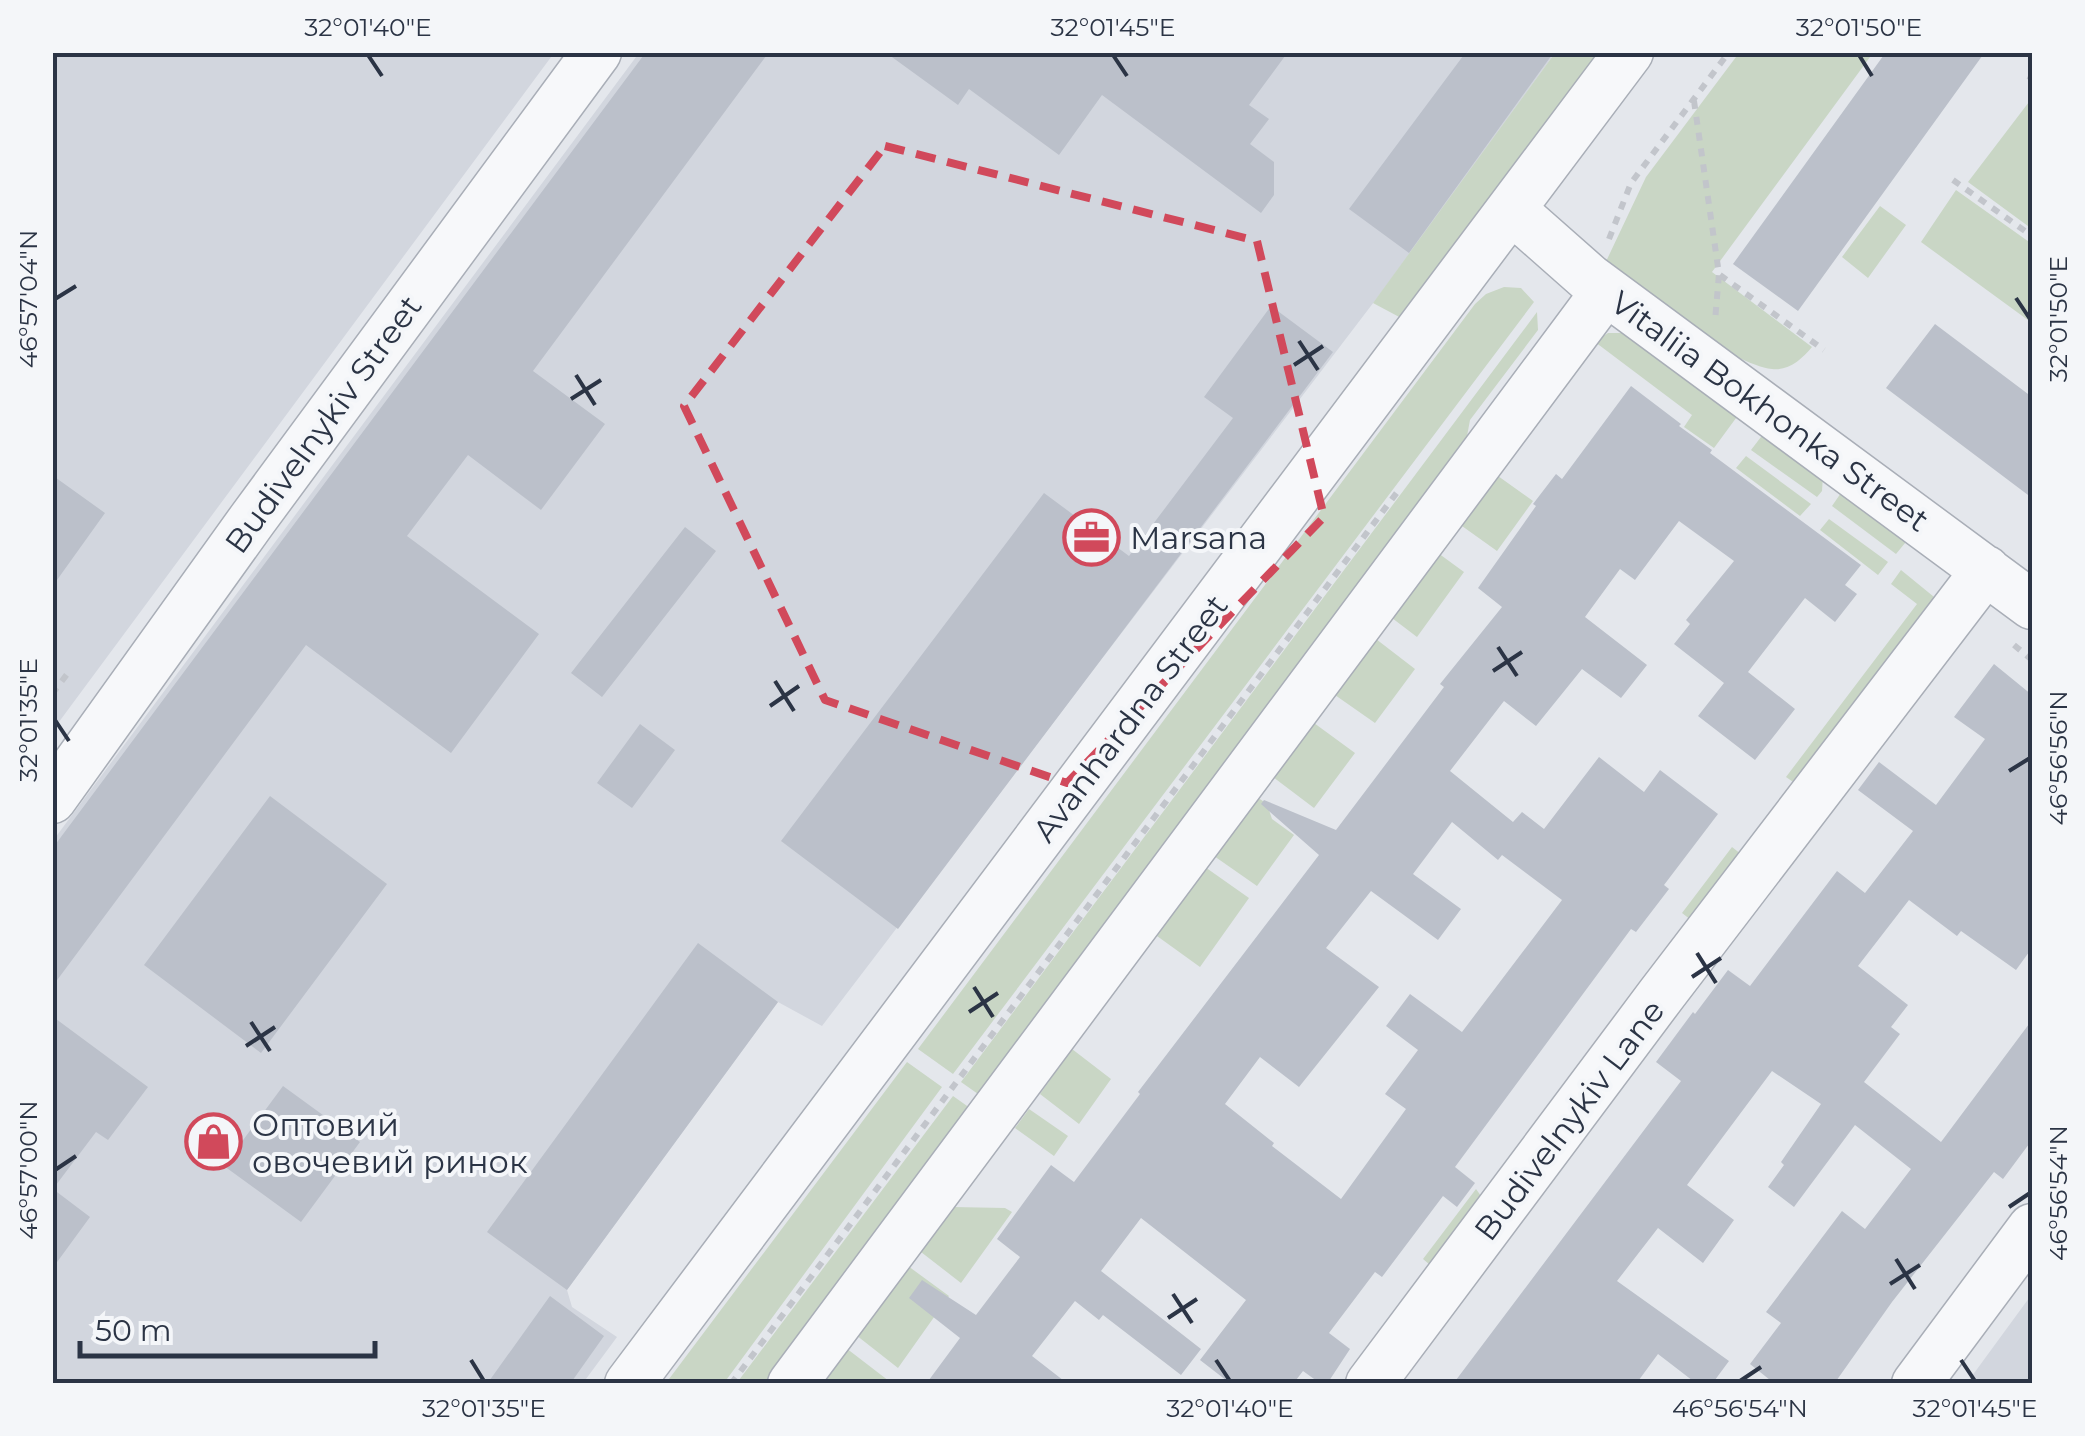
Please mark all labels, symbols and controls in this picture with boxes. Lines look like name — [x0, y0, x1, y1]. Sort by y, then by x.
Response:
text: 32°01'40"E — [304, 12, 432, 42]
text: 32°01'45"E — [1050, 12, 1176, 42]
text: 32°01'50"E — [1796, 12, 1922, 42]
text: 46°57'04"N — [13, 230, 43, 368]
text: 32°01'50"E — [2043, 256, 2073, 382]
street label: Vitaliia Bokhonka Street — [1603, 282, 1937, 540]
street label: Budivelnykiv Street — [216, 287, 430, 561]
office icon: Marsana — [1061, 507, 1121, 567]
place label: Marsana — [1130, 518, 1267, 557]
street label: Avanhardna Street — [1024, 587, 1236, 849]
text: 32°01'35"E — [13, 658, 43, 782]
text: 46°56'56"N — [2043, 690, 2073, 826]
street label: Budivelnykiv Lane — [1466, 992, 1672, 1248]
text: 46°57'00"N — [13, 1100, 43, 1240]
place label: Оптовий овочевий ринок — [252, 1105, 528, 1181]
shop icon: Оптовий овочевий ринок — [183, 1112, 243, 1172]
text: 46°56'54"N — [2043, 1125, 2073, 1261]
scale bar — [80, 1296, 375, 1358]
text: 50 m — [95, 1312, 172, 1349]
text: 32°01'35"E — [422, 1393, 546, 1423]
text: 32°01'40"E — [1166, 1393, 1294, 1423]
text: 46°56'54"N — [1672, 1393, 1808, 1423]
text: 32°01'45"E — [1912, 1393, 2038, 1423]

